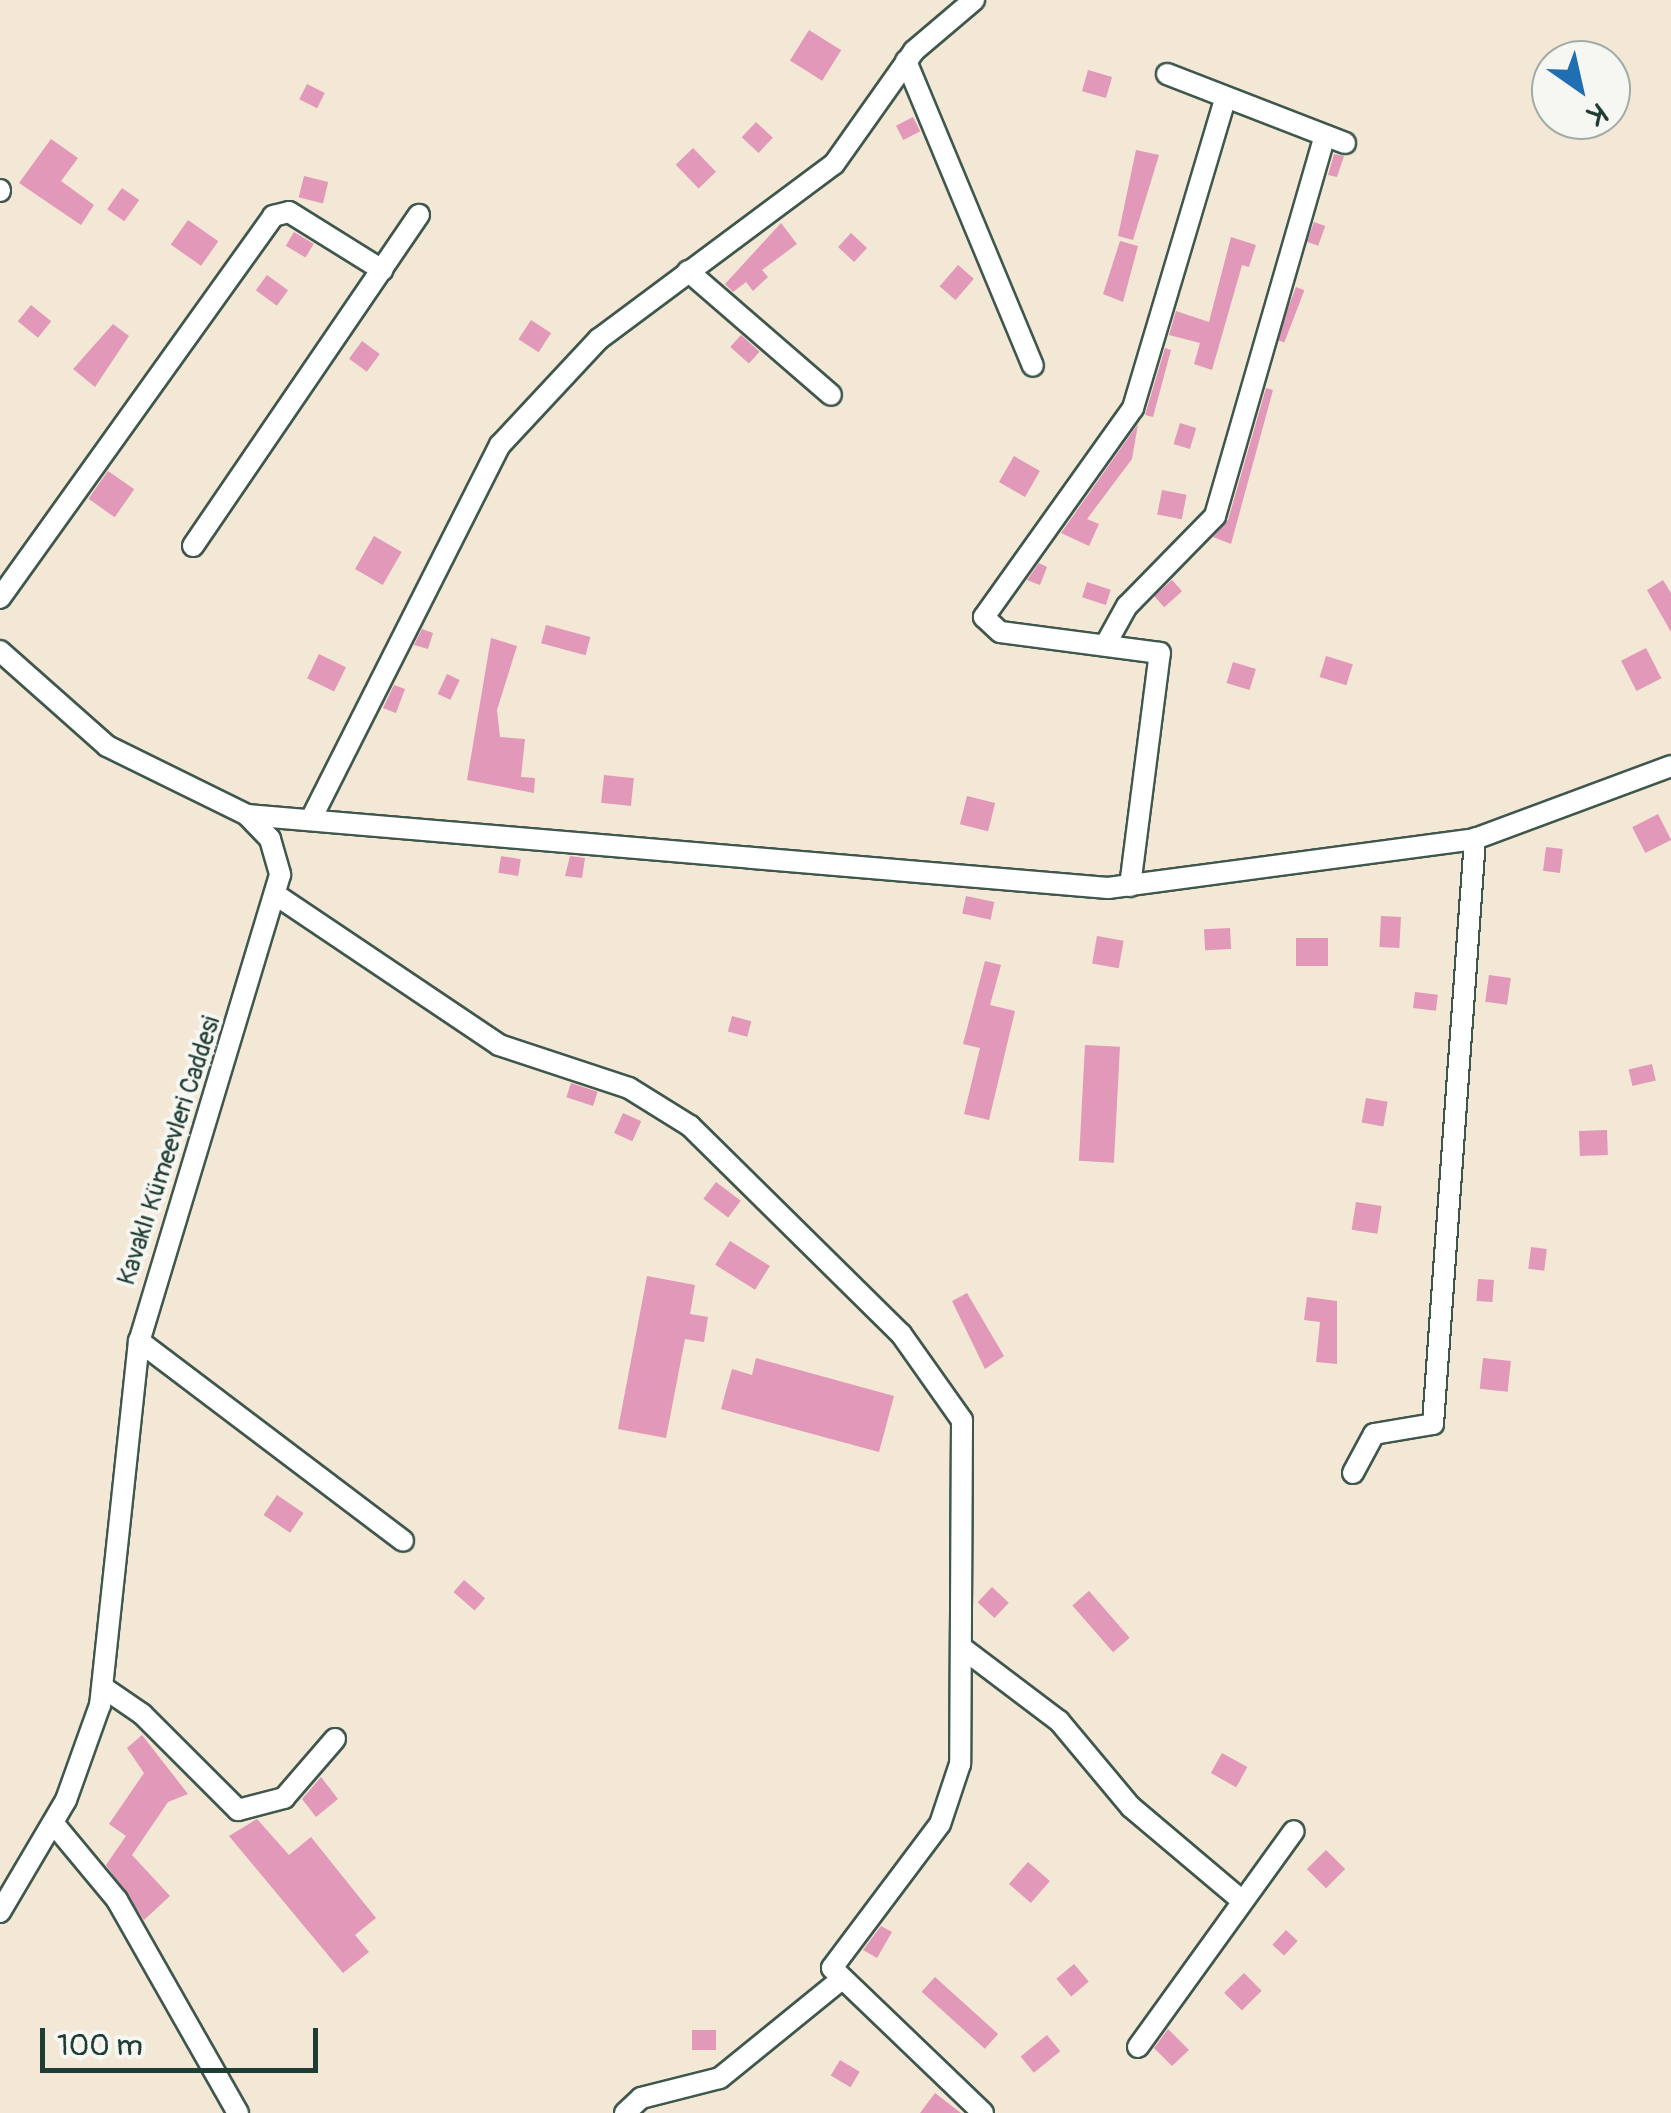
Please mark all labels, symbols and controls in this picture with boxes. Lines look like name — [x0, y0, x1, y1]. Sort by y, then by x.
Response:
north arrow — [1531, 40, 1631, 140]
text: K — [1580, 94, 1614, 133]
street label: Kavaklı Kümeevleri Caddesi — [112, 1013, 228, 1289]
scale bar — [45, 2008, 322, 2070]
text: 100 m — [57, 2027, 143, 2064]

